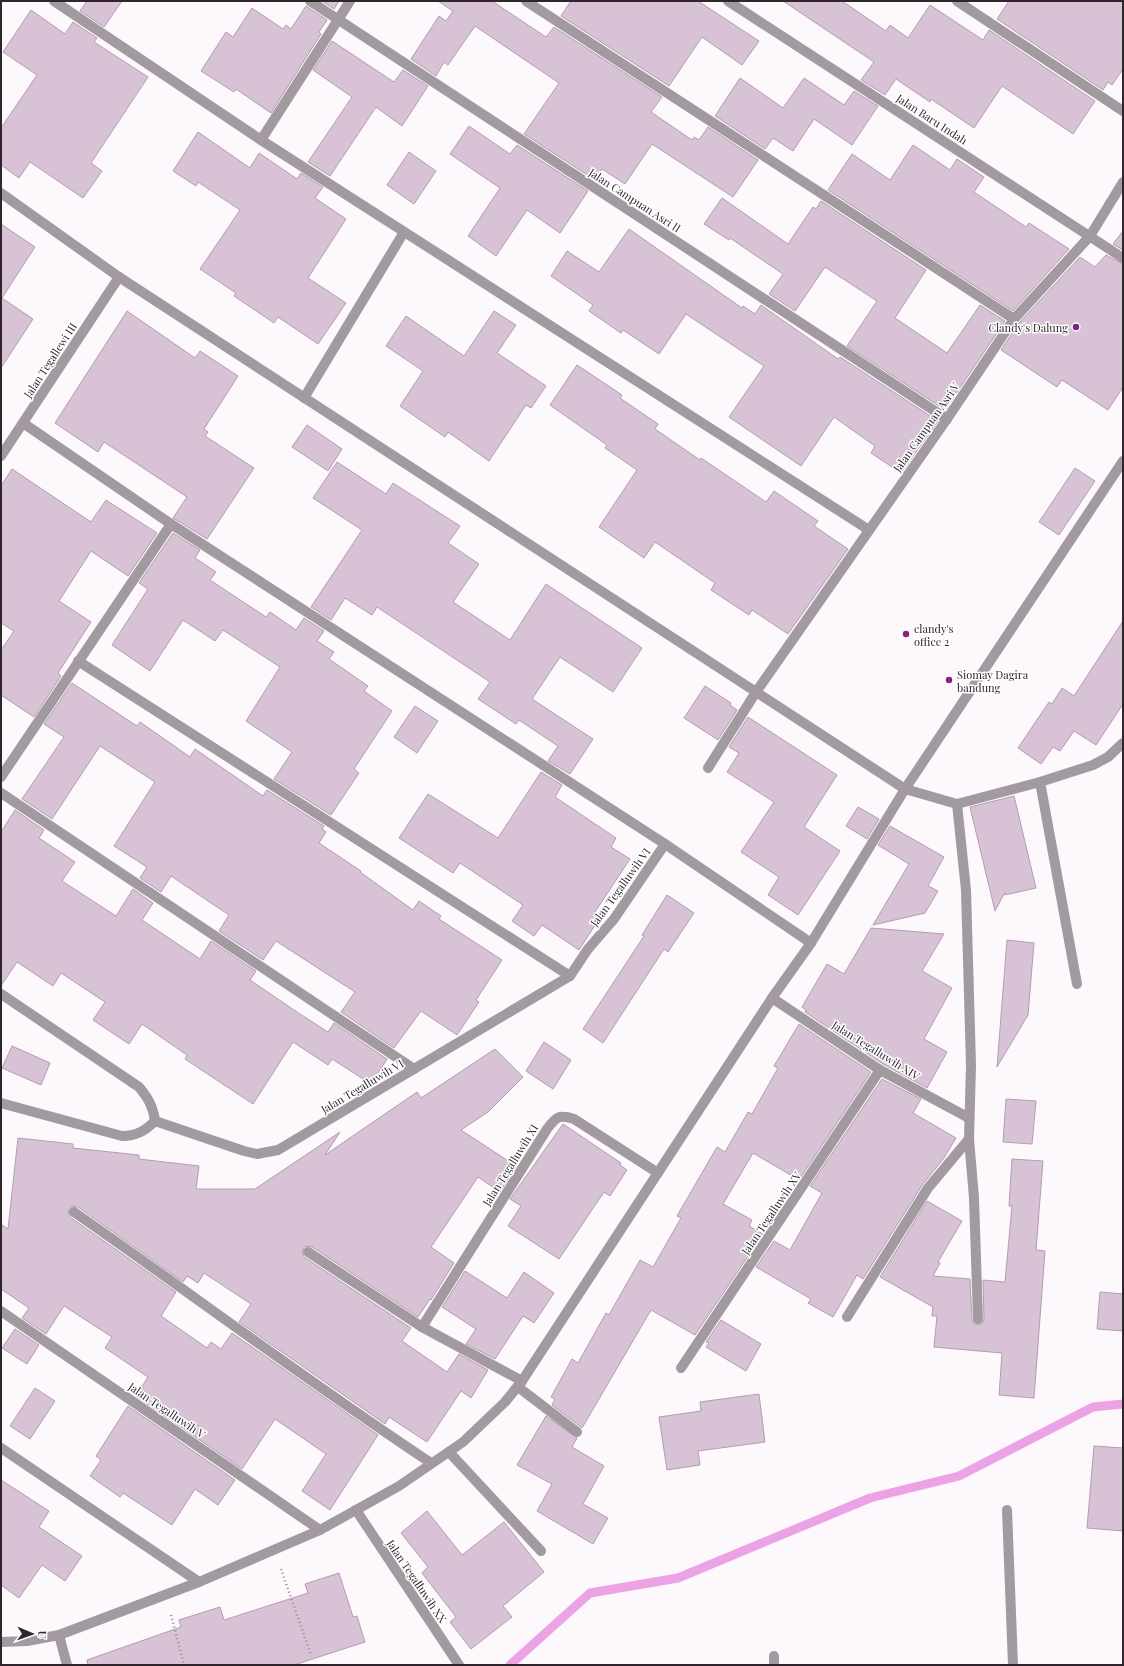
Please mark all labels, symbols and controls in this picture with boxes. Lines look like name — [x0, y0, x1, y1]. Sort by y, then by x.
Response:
street label: Jalan Baru Indah — [893, 90, 971, 148]
street label: Jalan Campuan Asri II — [585, 164, 684, 236]
street label: Jalan Tegallewi III — [19, 319, 80, 401]
place label: Clandy's Dalung — [988, 320, 1068, 335]
marker: Clandy's Dalung — [1071, 322, 1081, 332]
street label: Jalan Campuan Asri V — [889, 379, 963, 476]
place label: clandy's office 2 — [914, 621, 954, 649]
marker: clandy's office 2 — [901, 629, 911, 639]
place label: Siomay Dagira bandung — [957, 667, 1029, 695]
marker: Siomay Dagira bandung — [944, 675, 954, 685]
street label: Jalan Tegalluwih VI — [586, 845, 654, 930]
street label: Jalan Tegalluwih XIV — [828, 1016, 923, 1083]
street label: Jalan Tegalluwih VI — [317, 1055, 406, 1117]
street label: Jalan Tegalluwih XI — [478, 1121, 541, 1210]
street label: Jalan Tegalluwih XV — [737, 1169, 804, 1258]
street label: Jalan Tegalluwih V — [125, 1378, 208, 1441]
street label: Jalan Tegalluwih XX — [383, 1536, 450, 1625]
north arrow — [12, 1614, 52, 1654]
text: U — [35, 1630, 50, 1639]

